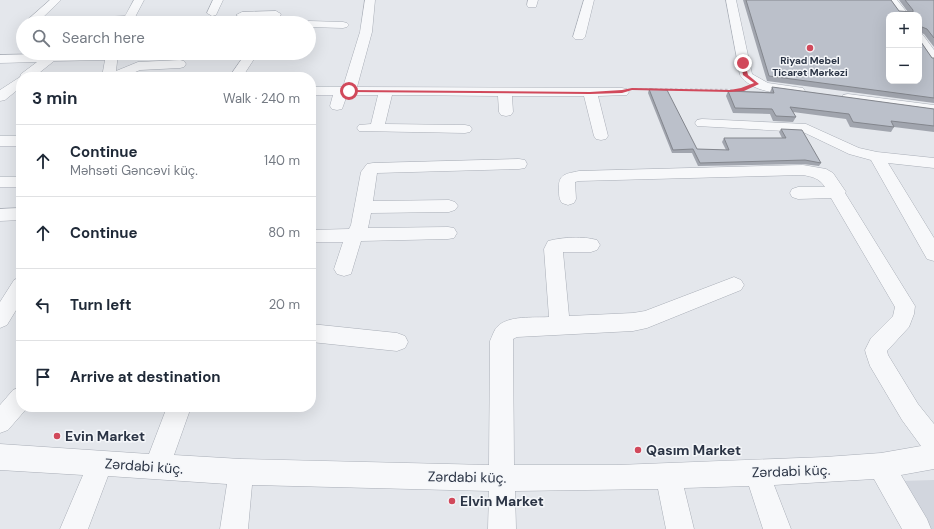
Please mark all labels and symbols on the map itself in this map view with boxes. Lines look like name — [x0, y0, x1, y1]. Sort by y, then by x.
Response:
marker: Riyad Mebel Ticarət Mərkəzi — [805, 43, 815, 53]
route end — [734, 54, 752, 72]
place label: Riyad Mebel Ticarət Mərkəzi — [772, 54, 848, 79]
route start — [340, 82, 358, 100]
place label: Evin Market — [65, 427, 145, 445]
marker: Evin Market — [52, 431, 62, 441]
place label: Qasım Market — [646, 441, 741, 459]
marker: Qasım Market — [633, 445, 643, 455]
street label: Zərdabi küç. — [104, 454, 184, 478]
street label: Zərdabi küç. — [751, 461, 831, 481]
street label: Zərdabi küç. — [428, 467, 507, 487]
place label: Elvin Market — [460, 492, 544, 510]
marker: Elvin Market — [447, 496, 457, 506]

